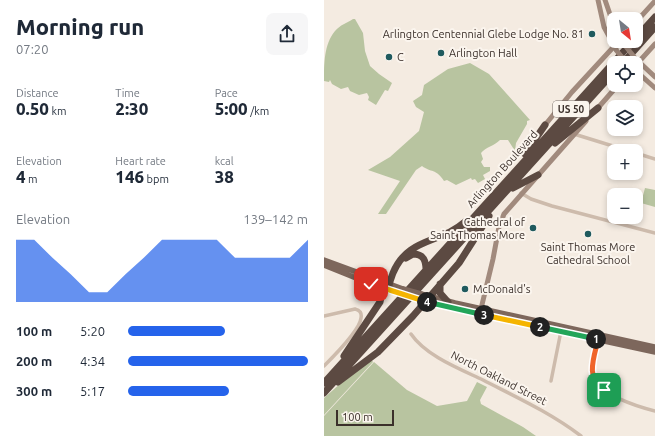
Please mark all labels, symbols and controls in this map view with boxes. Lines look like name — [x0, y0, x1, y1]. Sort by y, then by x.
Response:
north arrow — [607, 12, 643, 48]
map controls — [607, 12, 643, 224]
button: share — [266, 13, 308, 55]
text: Morning run — [16, 14, 144, 39]
place label: Arlington Centennial Glebe Lodge No. 81 — [383, 28, 584, 40]
marker: Arlington Centennial Glebe Lodge No. 81 — [587, 29, 597, 39]
text: 07:20 — [16, 42, 49, 56]
place label: Arlington Hall — [449, 47, 517, 59]
marker: Arlington Hall — [436, 48, 446, 58]
place label: C — [397, 51, 404, 63]
marker: C — [384, 52, 394, 62]
button: locate — [607, 56, 643, 92]
text: Distance — [16, 87, 59, 99]
text: Time — [115, 87, 140, 99]
text: Pace — [215, 87, 238, 99]
text: 0.50 — [16, 99, 49, 118]
text: 2:30 — [115, 99, 148, 118]
text: 5:00 — [215, 99, 248, 118]
button: layers — [607, 100, 643, 136]
road number: US 50 — [553, 101, 589, 117]
text: km — [49, 105, 67, 117]
text: /km — [248, 105, 269, 117]
street label: Arlington Boulevard — [464, 128, 540, 210]
button: + — [607, 144, 643, 180]
text: Elevation — [16, 155, 62, 167]
text: Heart rate — [115, 155, 166, 167]
text: kcal — [215, 155, 234, 167]
text: 4 — [16, 167, 26, 186]
text: 146 — [115, 167, 144, 186]
text: 38 — [215, 167, 234, 186]
text: m — [26, 173, 38, 185]
text: bpm — [144, 173, 169, 185]
button: − — [607, 188, 643, 224]
text: Elevation — [16, 212, 70, 226]
text: 139–142 m — [243, 212, 308, 226]
place label: Cathedral of Saint Thomas More — [430, 216, 526, 241]
marker: Cathedral of Saint Thomas More — [528, 223, 538, 233]
marker: Saint Thomas More Cathedral School — [583, 229, 593, 239]
place label: Saint Thomas More Cathedral School — [541, 241, 635, 266]
pin — [354, 267, 388, 301]
icon: check — [360, 273, 382, 295]
place label: McDonald's — [473, 283, 531, 295]
marker: McDonald's — [460, 284, 470, 294]
pin: 4 — [417, 292, 437, 312]
text: 4 — [424, 296, 430, 308]
pin: 3 — [474, 305, 494, 325]
text: 3 — [481, 309, 487, 321]
pin: 2 — [530, 317, 550, 337]
text: 2 — [537, 321, 543, 333]
text: 100 m — [16, 324, 52, 338]
text: 5:20 — [80, 324, 105, 338]
pin: 1 — [586, 329, 606, 349]
text: 1 — [593, 333, 599, 345]
street label: North Oakland Street — [449, 349, 549, 408]
text: 200 m — [16, 354, 52, 368]
text: 4:34 — [80, 354, 105, 368]
pin — [587, 373, 621, 407]
icon: arrive — [593, 379, 615, 401]
text: 300 m — [16, 384, 52, 398]
text: 5:17 — [80, 384, 105, 398]
scale bar — [336, 408, 394, 427]
text: 100 m — [342, 411, 373, 423]

